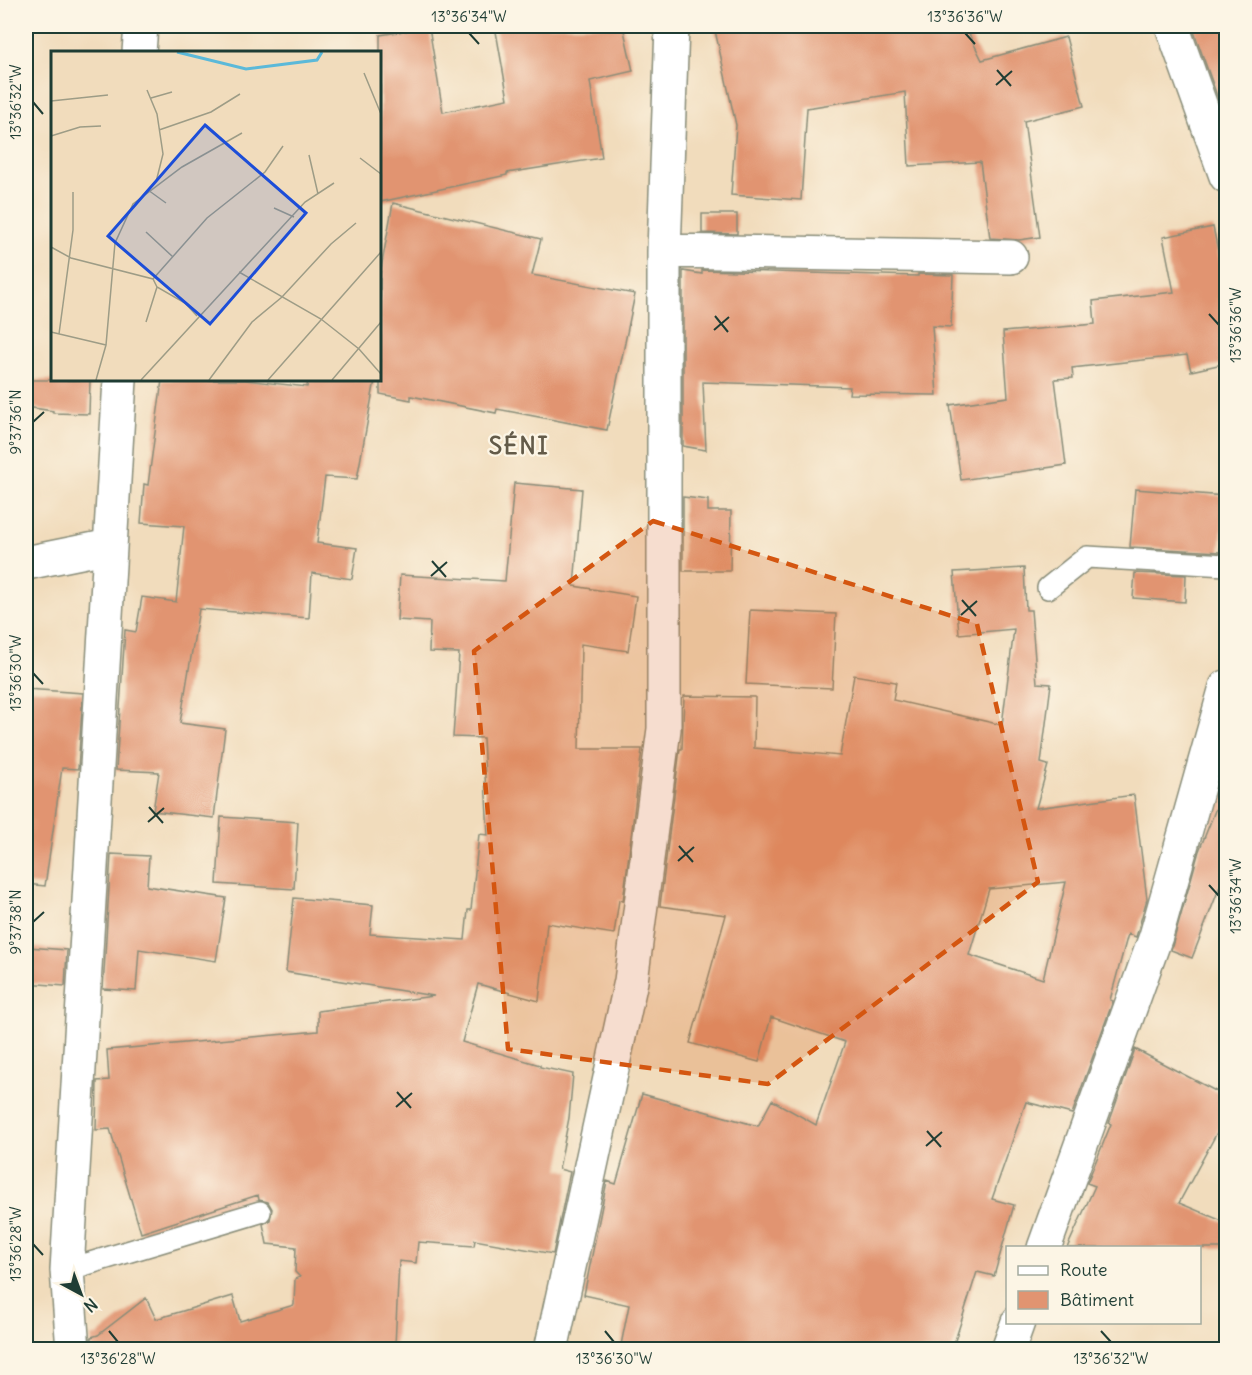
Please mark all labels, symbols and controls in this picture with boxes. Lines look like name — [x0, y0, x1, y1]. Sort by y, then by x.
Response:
text: 13°36'34"W — [431, 7, 507, 26]
text: 13°36'36"W — [927, 7, 1003, 26]
inset map — [51, 51, 381, 381]
text: 13°36'32"W — [6, 64, 25, 140]
text: 13°36'36"W — [1226, 287, 1245, 363]
text: 9°37'36"N — [6, 389, 25, 455]
district label: SÉNI — [489, 430, 549, 460]
text: 13°36'30"W — [6, 634, 25, 711]
text: 13°36'34"W — [1226, 858, 1245, 934]
text: 9°37'38"N — [6, 889, 25, 955]
text: 13°36'28"W — [6, 1206, 25, 1282]
legend — [1006, 1246, 1201, 1324]
text: Route — [1060, 1258, 1108, 1281]
north arrow — [51, 1264, 111, 1324]
text: Bâtiment — [1060, 1288, 1134, 1311]
text: N — [80, 1294, 102, 1316]
text: 13°36'28"W — [80, 1349, 156, 1368]
text: 13°36'30"W — [576, 1349, 653, 1368]
text: 13°36'32"W — [1073, 1349, 1149, 1368]

